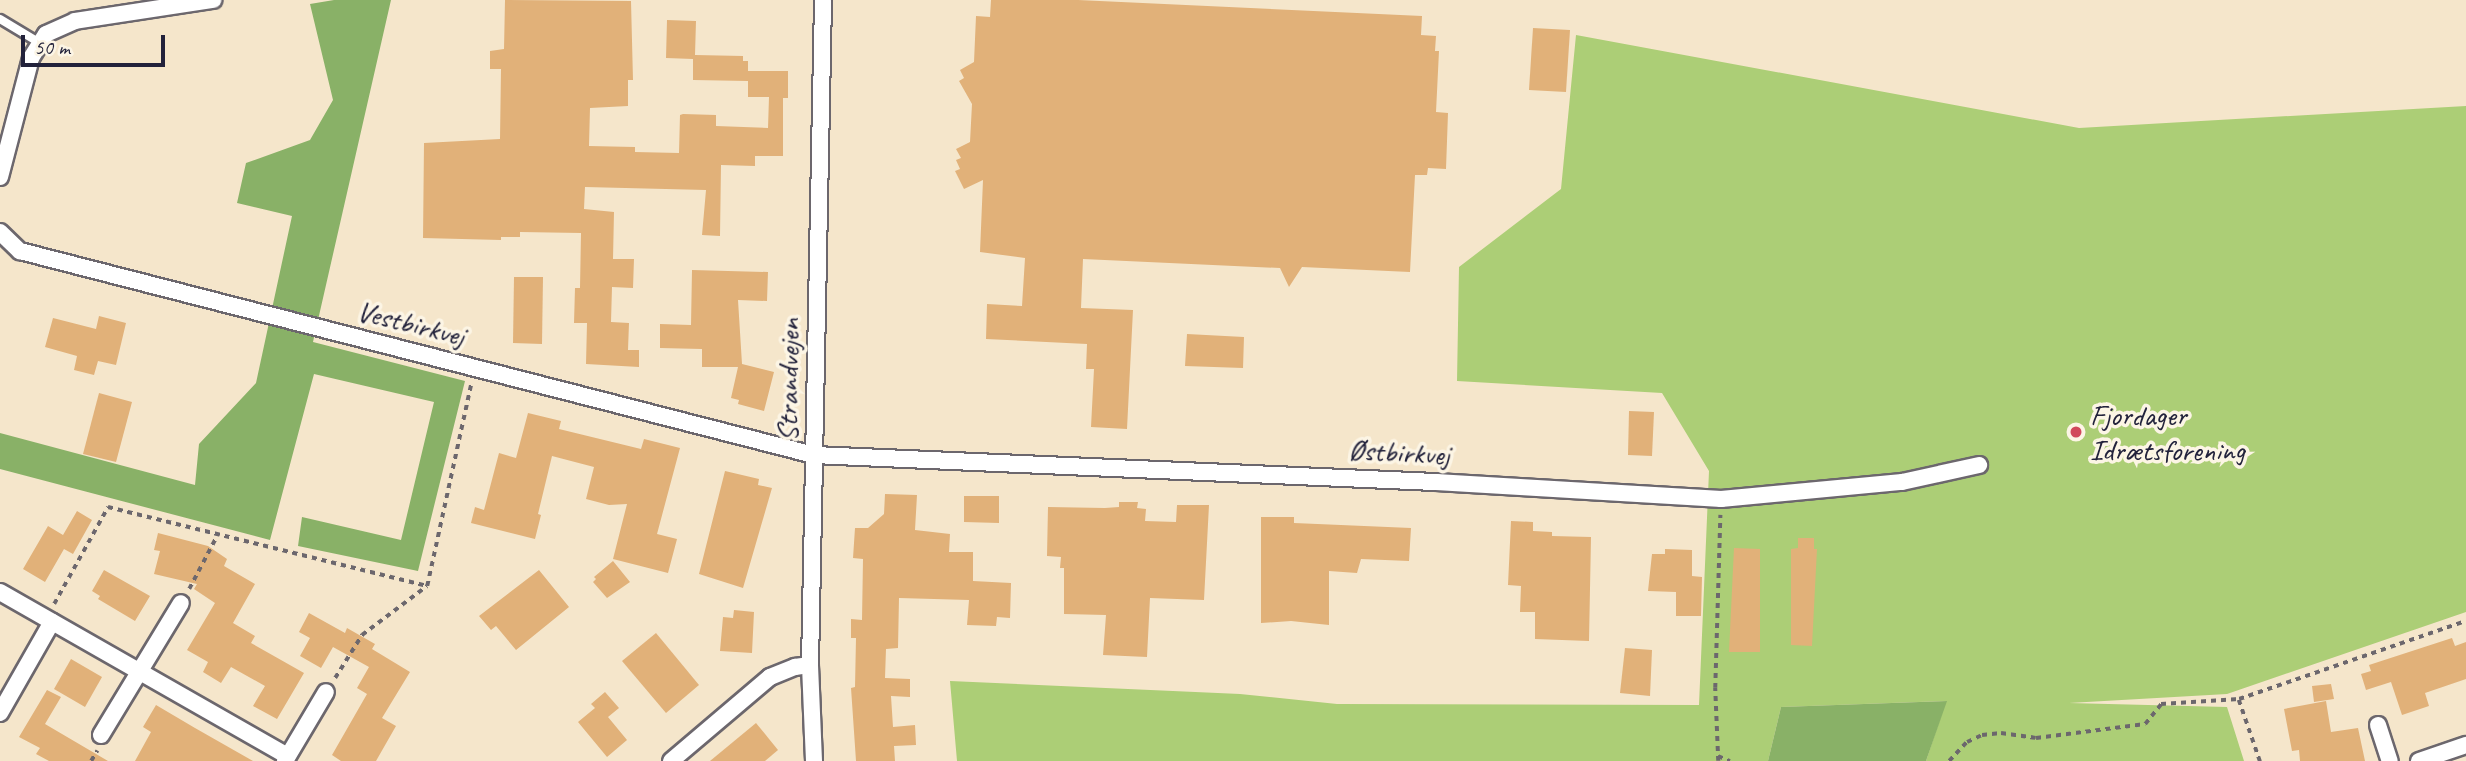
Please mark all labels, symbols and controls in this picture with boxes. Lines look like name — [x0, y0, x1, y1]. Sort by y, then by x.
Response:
scale bar — [24, 21, 168, 65]
text: 50 m — [34, 34, 70, 60]
street label: Vestbirkvej — [353, 292, 469, 354]
street label: Strandvejen — [769, 318, 807, 442]
place label: Fjordager Idrætsforening — [2090, 397, 2245, 467]
marker: Fjordager Idrætsforening — [2068, 424, 2084, 440]
street label: Østbirkvej — [1348, 431, 1450, 473]

